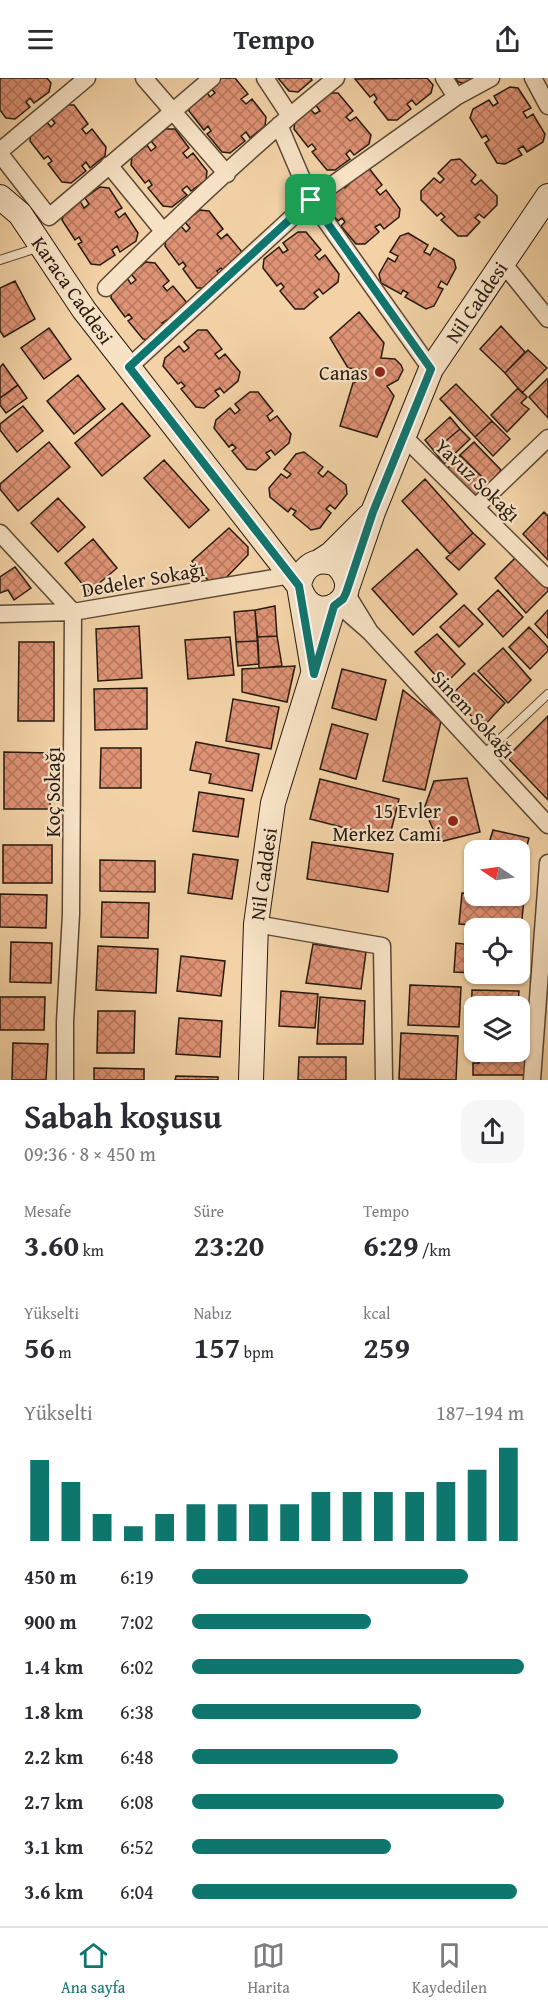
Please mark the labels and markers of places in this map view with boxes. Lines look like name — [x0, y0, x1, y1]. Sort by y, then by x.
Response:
pin — [285, 174, 336, 225]
place label: Canas — [319, 358, 368, 387]
marker: Canas — [373, 365, 387, 379]
place label: 15 Evler Merkez Cami — [332, 796, 441, 848]
marker: 15 Evler Merkez Cami — [446, 814, 460, 828]

